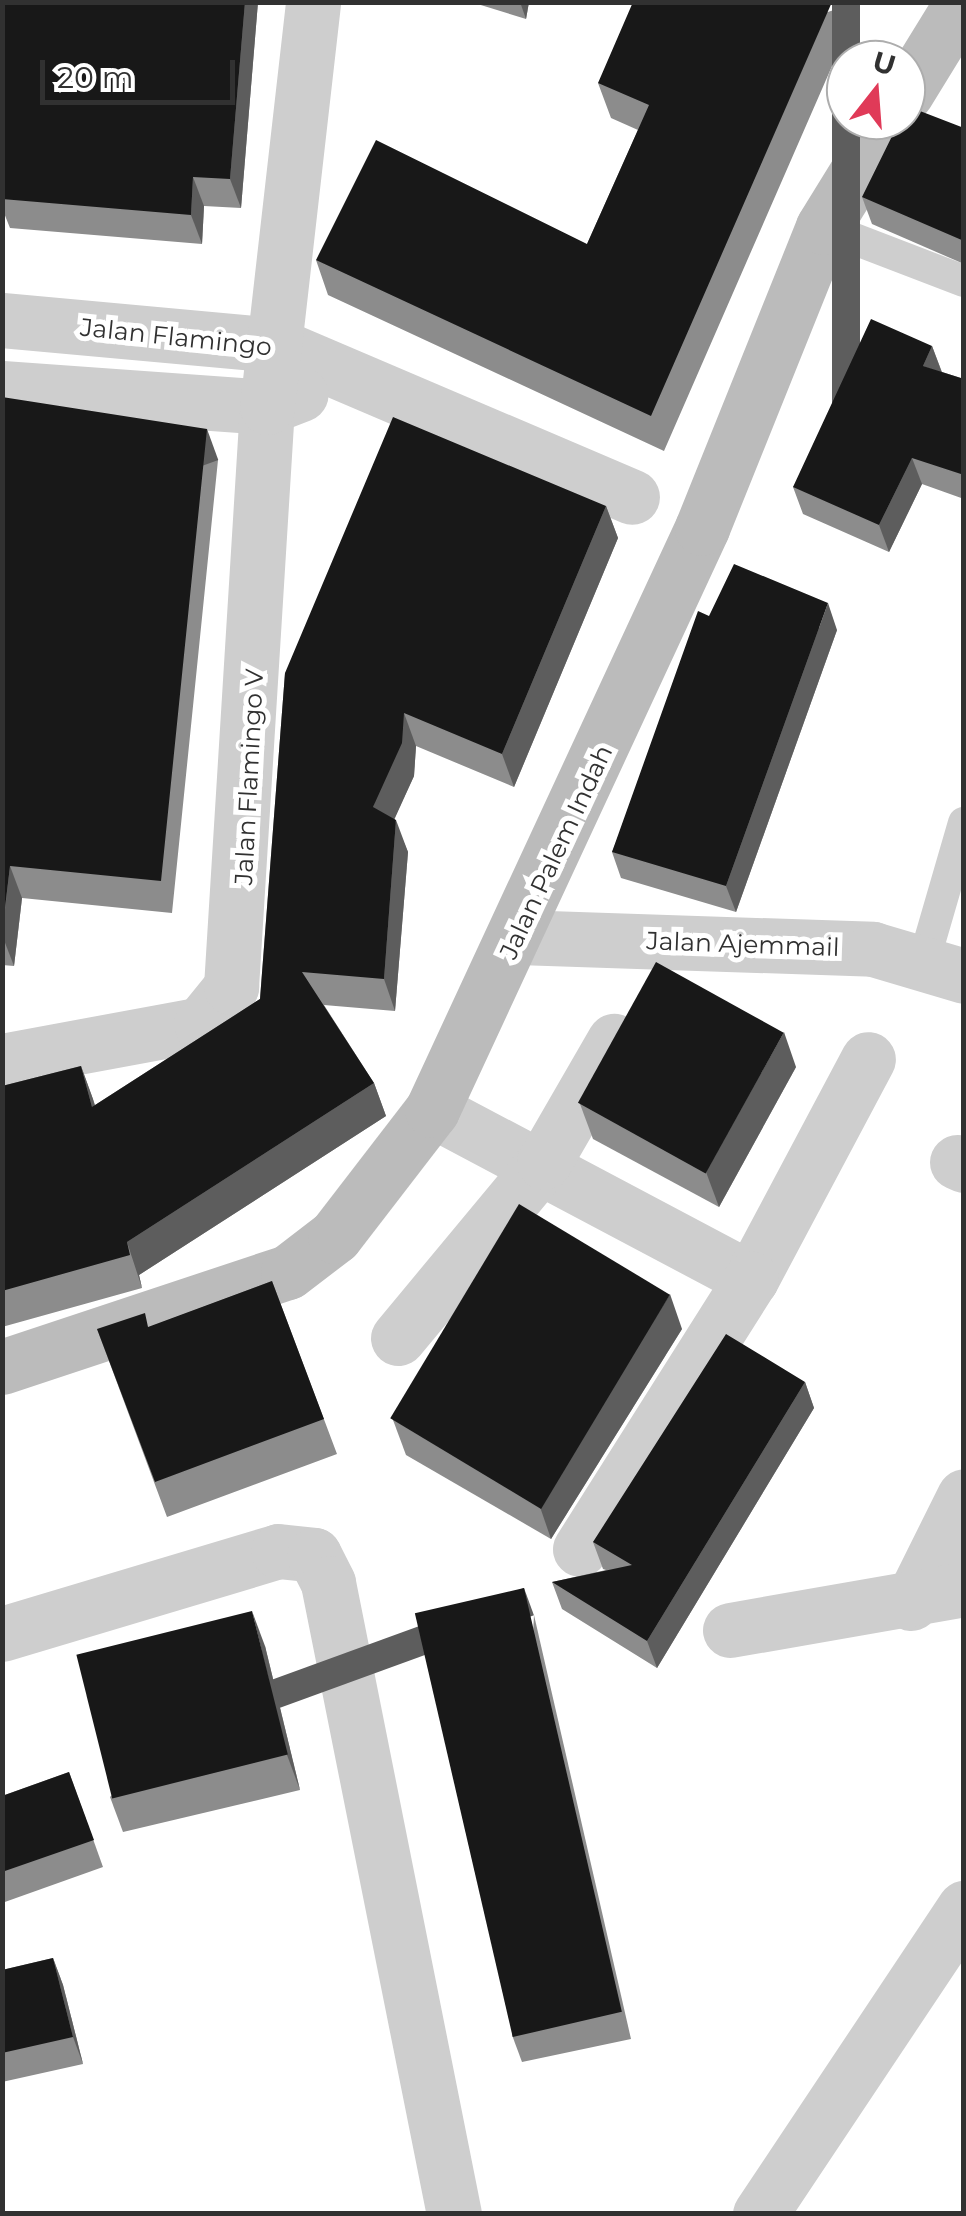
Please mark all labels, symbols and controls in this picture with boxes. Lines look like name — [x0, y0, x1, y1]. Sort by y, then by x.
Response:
scale bar — [45, 40, 240, 102]
north arrow — [826, 40, 926, 140]
text: U — [869, 44, 900, 83]
text: 20 m — [57, 59, 134, 96]
street label: Jalan Flamingo — [79, 312, 273, 362]
street label: Jalan Flamingo V — [228, 668, 270, 886]
street label: Jalan Palem Indah — [493, 740, 619, 964]
street label: Jalan Ajemmail — [646, 926, 840, 962]

